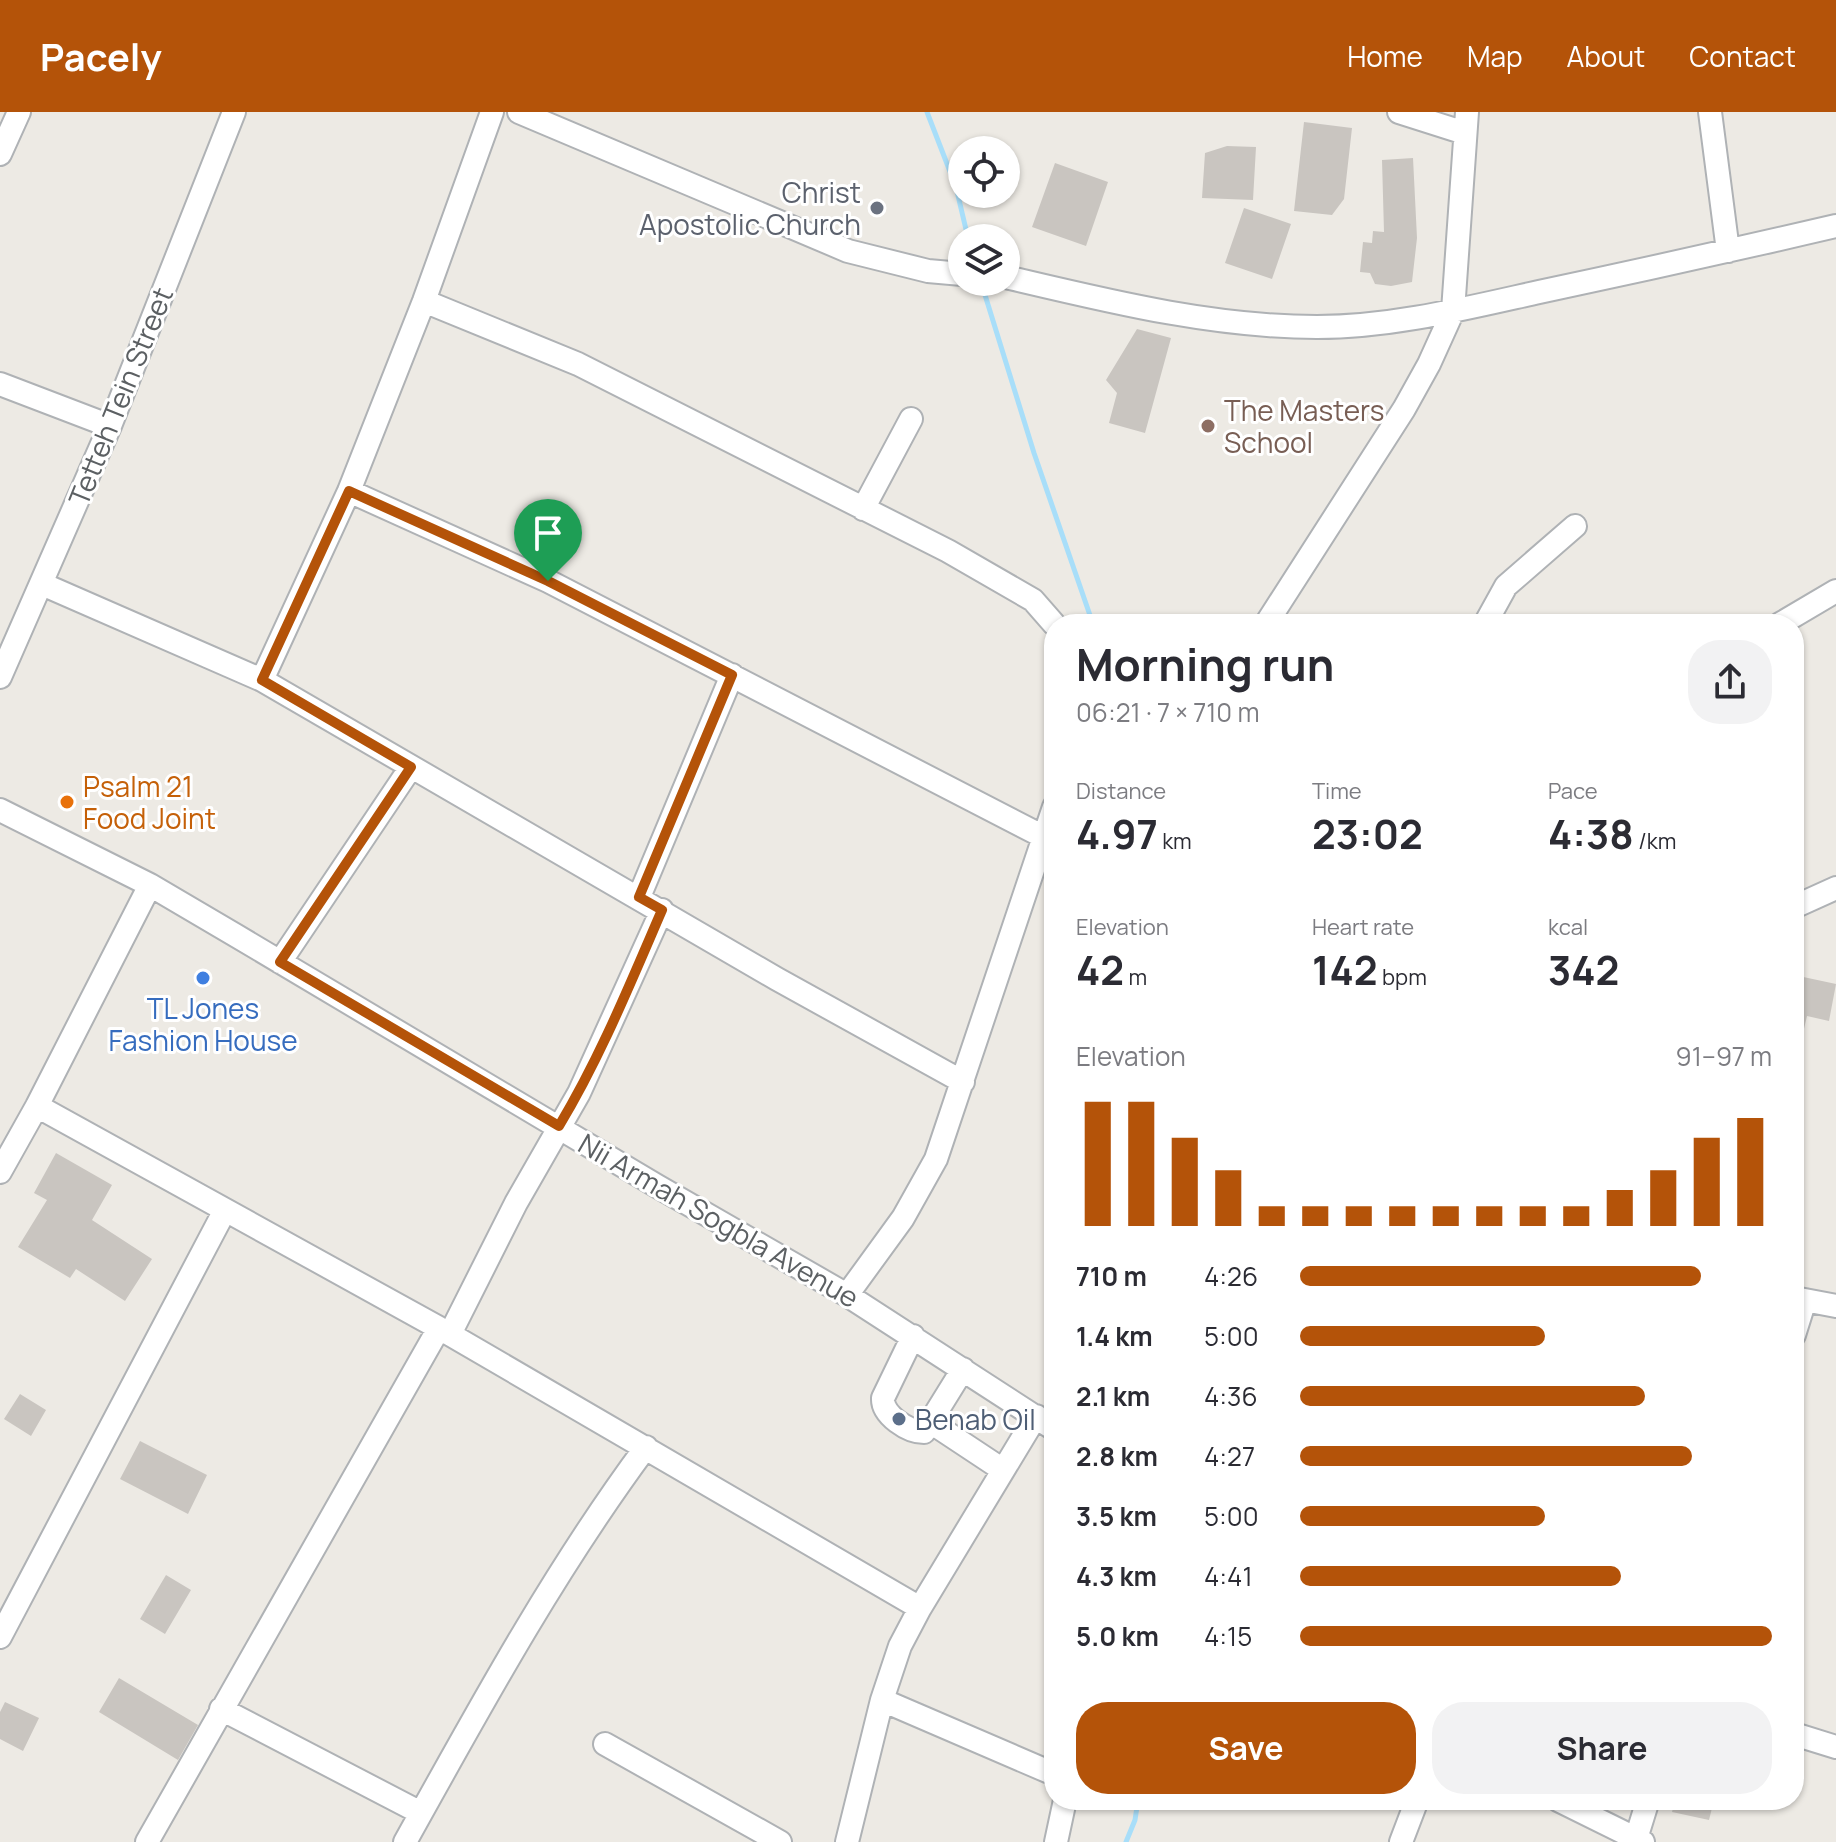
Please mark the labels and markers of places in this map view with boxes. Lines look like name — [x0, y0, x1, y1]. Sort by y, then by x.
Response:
place label: Christ Apostolic Church — [639, 173, 861, 243]
marker: Christ Apostolic Church — [868, 199, 886, 217]
place label: The Masters School — [1224, 391, 1384, 461]
marker: The Masters School — [1199, 417, 1217, 435]
pin — [514, 499, 582, 581]
place label: Psalm 21 Food Joint — [83, 767, 216, 837]
marker: Psalm 21 Food Joint — [58, 793, 76, 811]
marker: TL Jones Fashion House — [194, 969, 212, 987]
place label: TL Jones Fashion House — [108, 989, 298, 1059]
place label: Benab Oil — [915, 1400, 1036, 1438]
marker: Benab Oil — [890, 1410, 908, 1428]

